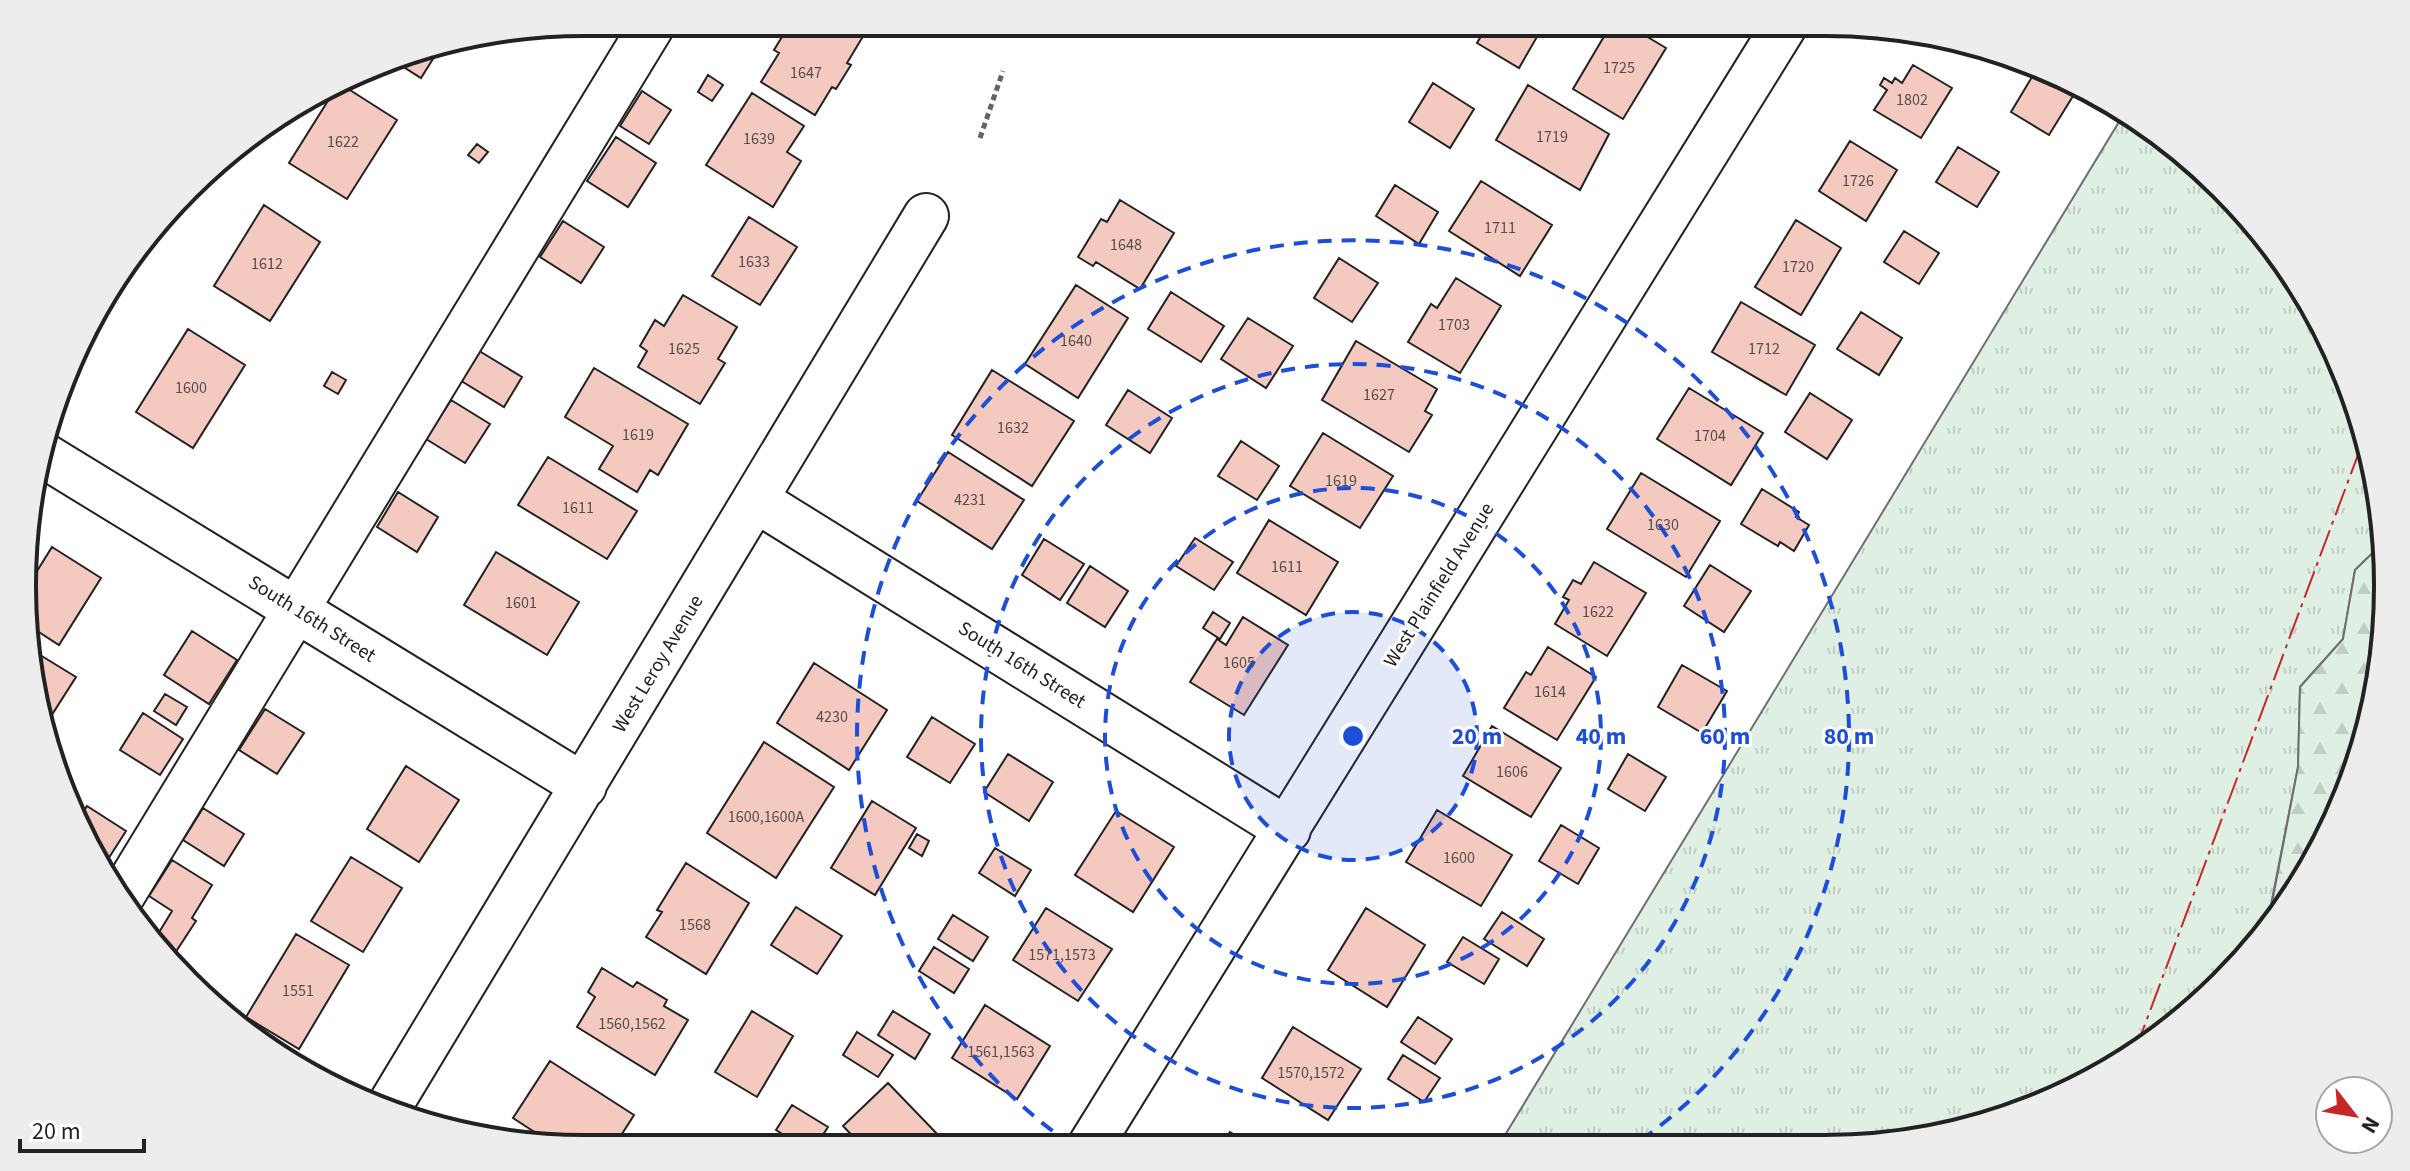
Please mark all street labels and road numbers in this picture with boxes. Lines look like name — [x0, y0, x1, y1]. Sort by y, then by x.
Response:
street label: West Plainfield Avenue — [1377, 497, 1501, 673]
street label: South 16th Street — [243, 569, 381, 670]
street label: West Leroy Avenue — [606, 590, 710, 738]
street label: South 16th Street — [953, 615, 1091, 716]

